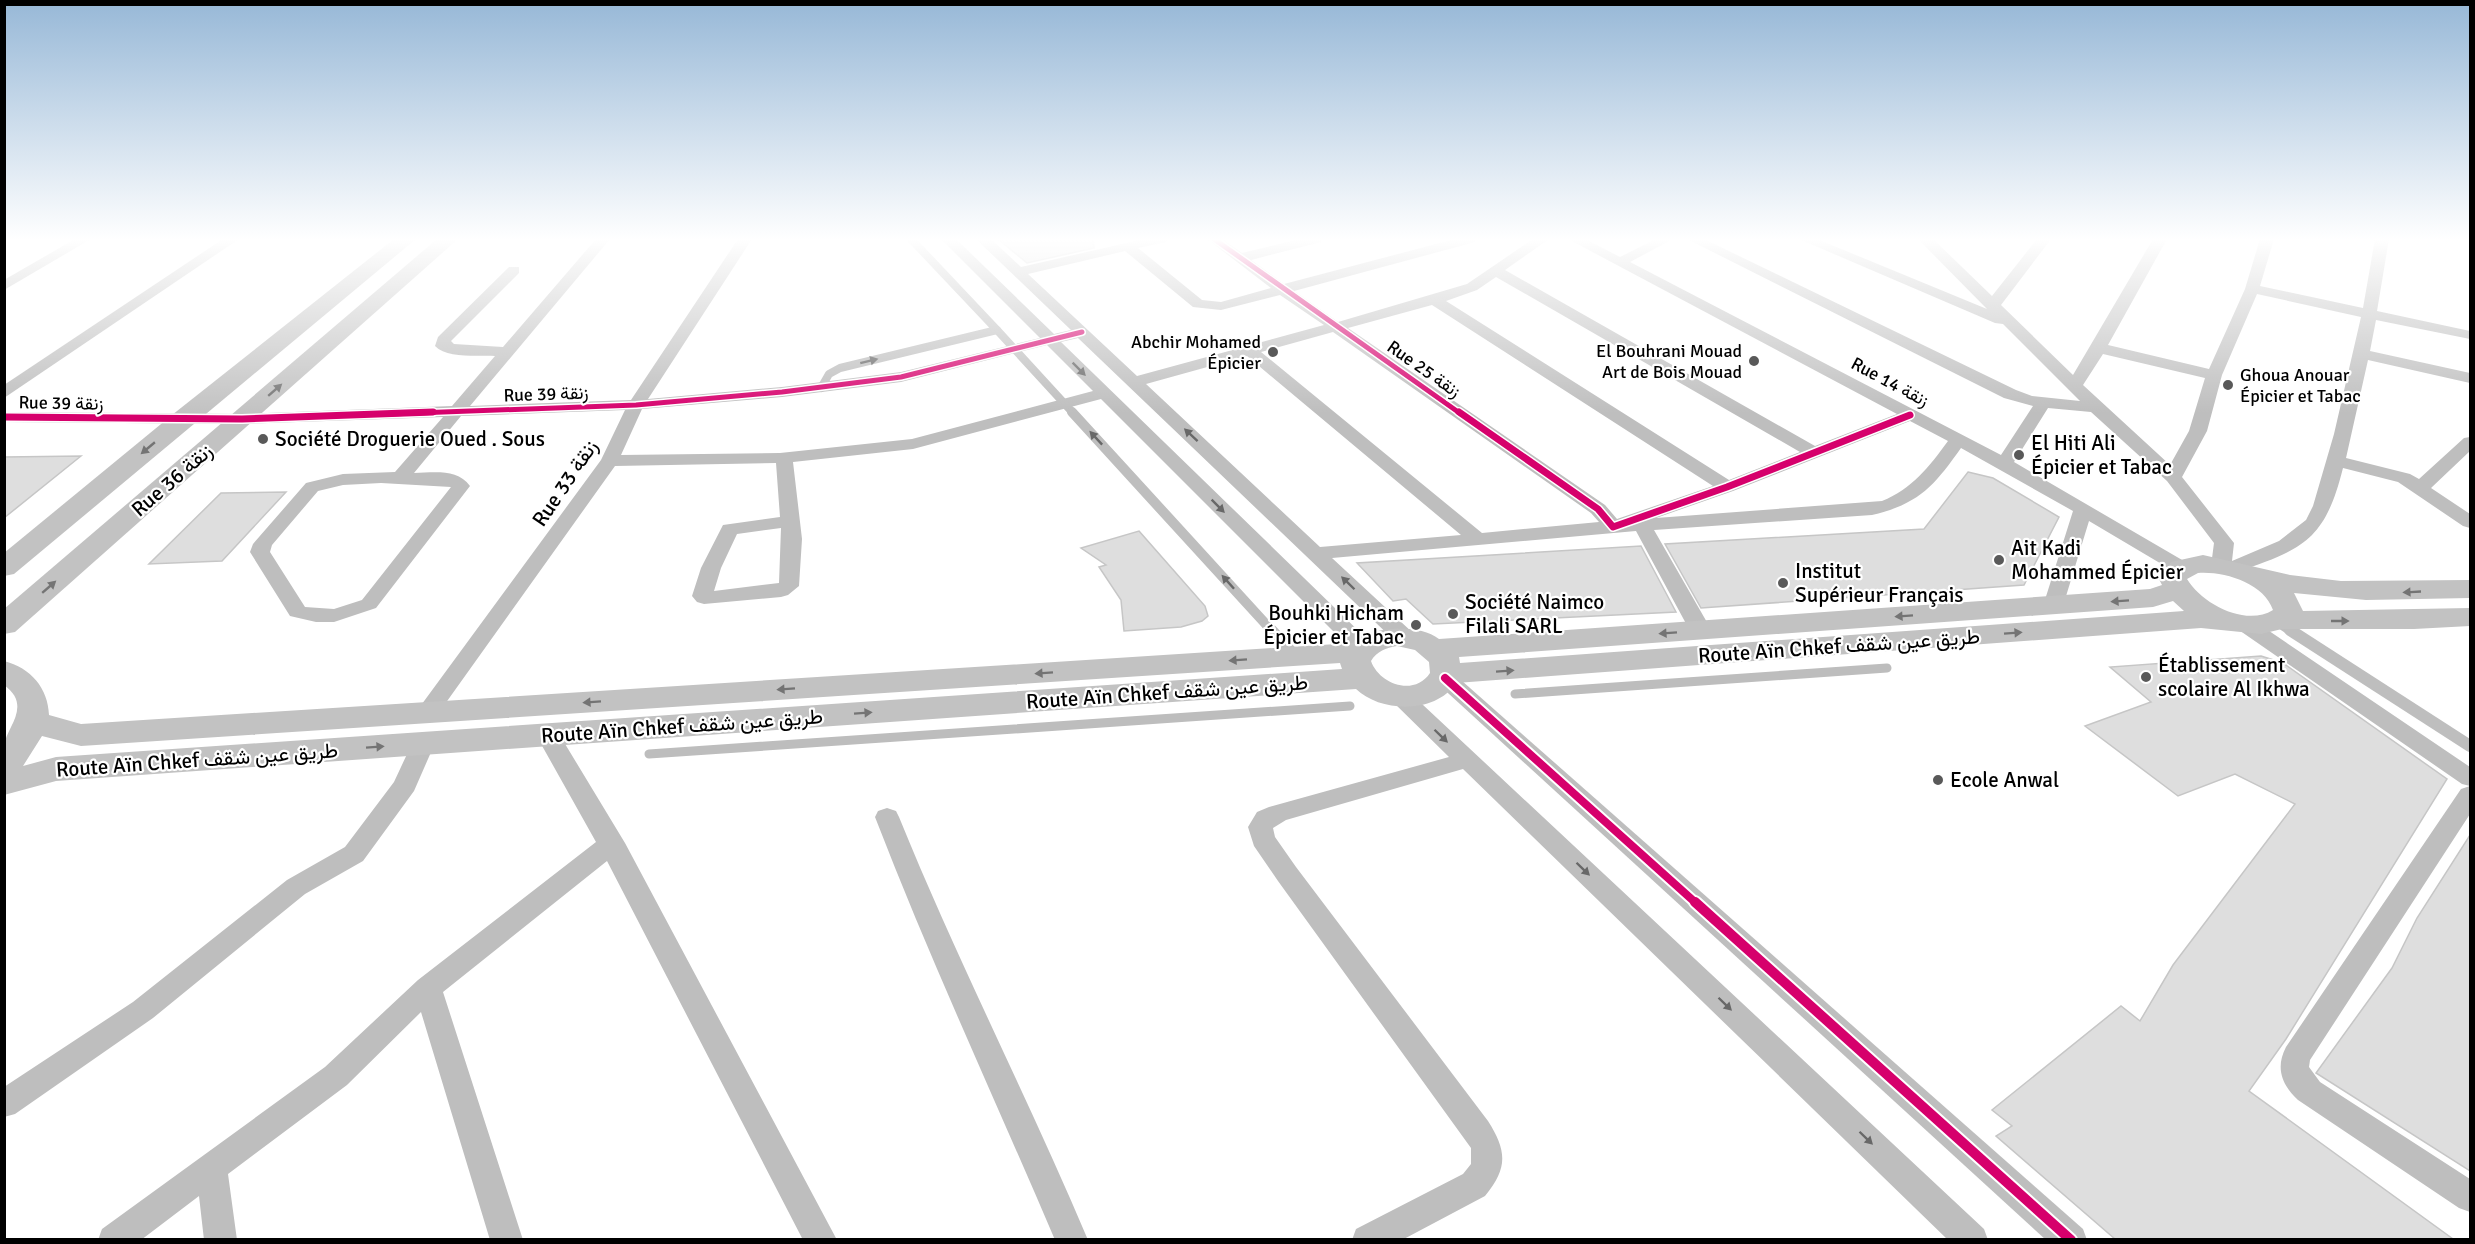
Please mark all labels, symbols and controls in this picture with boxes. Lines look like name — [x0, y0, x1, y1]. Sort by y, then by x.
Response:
place label: Abchir Mohamed Épicier — [1131, 331, 1261, 374]
street label: Rue 25 زنقة — [1383, 336, 1465, 402]
place label: El Bouhrani Mouad Art de Bois Mouad — [1596, 340, 1742, 383]
marker: Abchir Mohamed Épicier — [1266, 345, 1280, 359]
street label: Rue 14 زنقة — [1847, 352, 1933, 412]
marker: El Bouhrani Mouad Art de Bois Mouad — [1747, 354, 1761, 368]
one-way arrow — [860, 355, 878, 365]
one-way arrow — [1072, 361, 1086, 375]
place label: Ghoua Anouar Épicier et Tabac — [2240, 364, 2361, 407]
marker: Ghoua Anouar Épicier et Tabac — [2221, 378, 2235, 392]
street label: Rue 39 زنقة — [503, 382, 589, 406]
one-way arrow — [267, 384, 282, 397]
street label: Rue 39 زنقة — [18, 391, 104, 415]
place label: Société Droguerie Oued . Sous — [275, 426, 545, 452]
one-way arrow — [1183, 428, 1198, 442]
place label: El Hiti Ali Épicier et Tabac — [2031, 430, 2172, 480]
one-way arrow — [1090, 431, 1103, 446]
marker: Société Droguerie Oued . Sous — [256, 432, 270, 446]
street label: Rue 33 زنقة — [527, 435, 603, 531]
street label: Rue 36 زنقة — [126, 438, 218, 522]
one-way arrow — [141, 441, 156, 454]
marker: El Hiti Ali Épicier et Tabac — [2012, 448, 2026, 462]
one-way arrow — [1210, 498, 1224, 512]
place label: Ait Kadi Mohammed Épicier — [2011, 535, 2184, 585]
marker: Ait Kadi Mohammed Épicier — [1992, 553, 2006, 567]
place label: Institut Supérieur Français — [1795, 558, 1964, 608]
one-way arrow — [1221, 575, 1235, 589]
one-way arrow — [1340, 576, 1355, 590]
marker: Institut Supérieur Français — [1776, 576, 1790, 590]
one-way arrow — [41, 581, 56, 594]
one-way arrow — [2403, 588, 2422, 597]
place label: Société Naimco Filali SARL — [1465, 589, 1604, 639]
one-way arrow — [2110, 596, 2129, 605]
place label: Bouhki Hicham Épicier et Tabac — [1263, 600, 1404, 650]
marker: Société Naimco Filali SARL — [1446, 607, 1460, 621]
one-way arrow — [1895, 612, 1914, 621]
one-way arrow — [2330, 616, 2349, 626]
marker: Bouhki Hicham Épicier et Tabac — [1409, 618, 1423, 632]
street label: Route Aïn Chkef طريق عين شقف — [1697, 623, 1981, 669]
one-way arrow — [2004, 628, 2023, 638]
one-way arrow — [1658, 629, 1677, 638]
place label: Établissement scolaire Al Ikhwa — [2158, 652, 2310, 702]
one-way arrow — [1229, 655, 1248, 665]
one-way arrow — [1495, 666, 1514, 675]
one-way arrow — [1034, 668, 1053, 677]
street label: Route Aïn Chkef طريق عين شقف — [1025, 669, 1309, 715]
marker: Établissement scolaire Al Ikhwa — [2139, 670, 2153, 684]
one-way arrow — [777, 685, 796, 694]
one-way arrow — [582, 697, 601, 707]
street label: Route Aïn Chkef طريق عين شقف — [540, 703, 824, 749]
one-way arrow — [854, 708, 873, 718]
one-way arrow — [1434, 729, 1449, 743]
street label: Route Aïn Chkef طريق عين شقف — [55, 737, 339, 783]
one-way arrow — [366, 742, 385, 751]
place label: Ecole Anwal — [1950, 767, 2059, 793]
marker: Ecole Anwal — [1931, 773, 1945, 787]
one-way arrow — [1576, 862, 1590, 876]
one-way arrow — [1717, 997, 1732, 1011]
one-way arrow — [1858, 1131, 1872, 1145]

